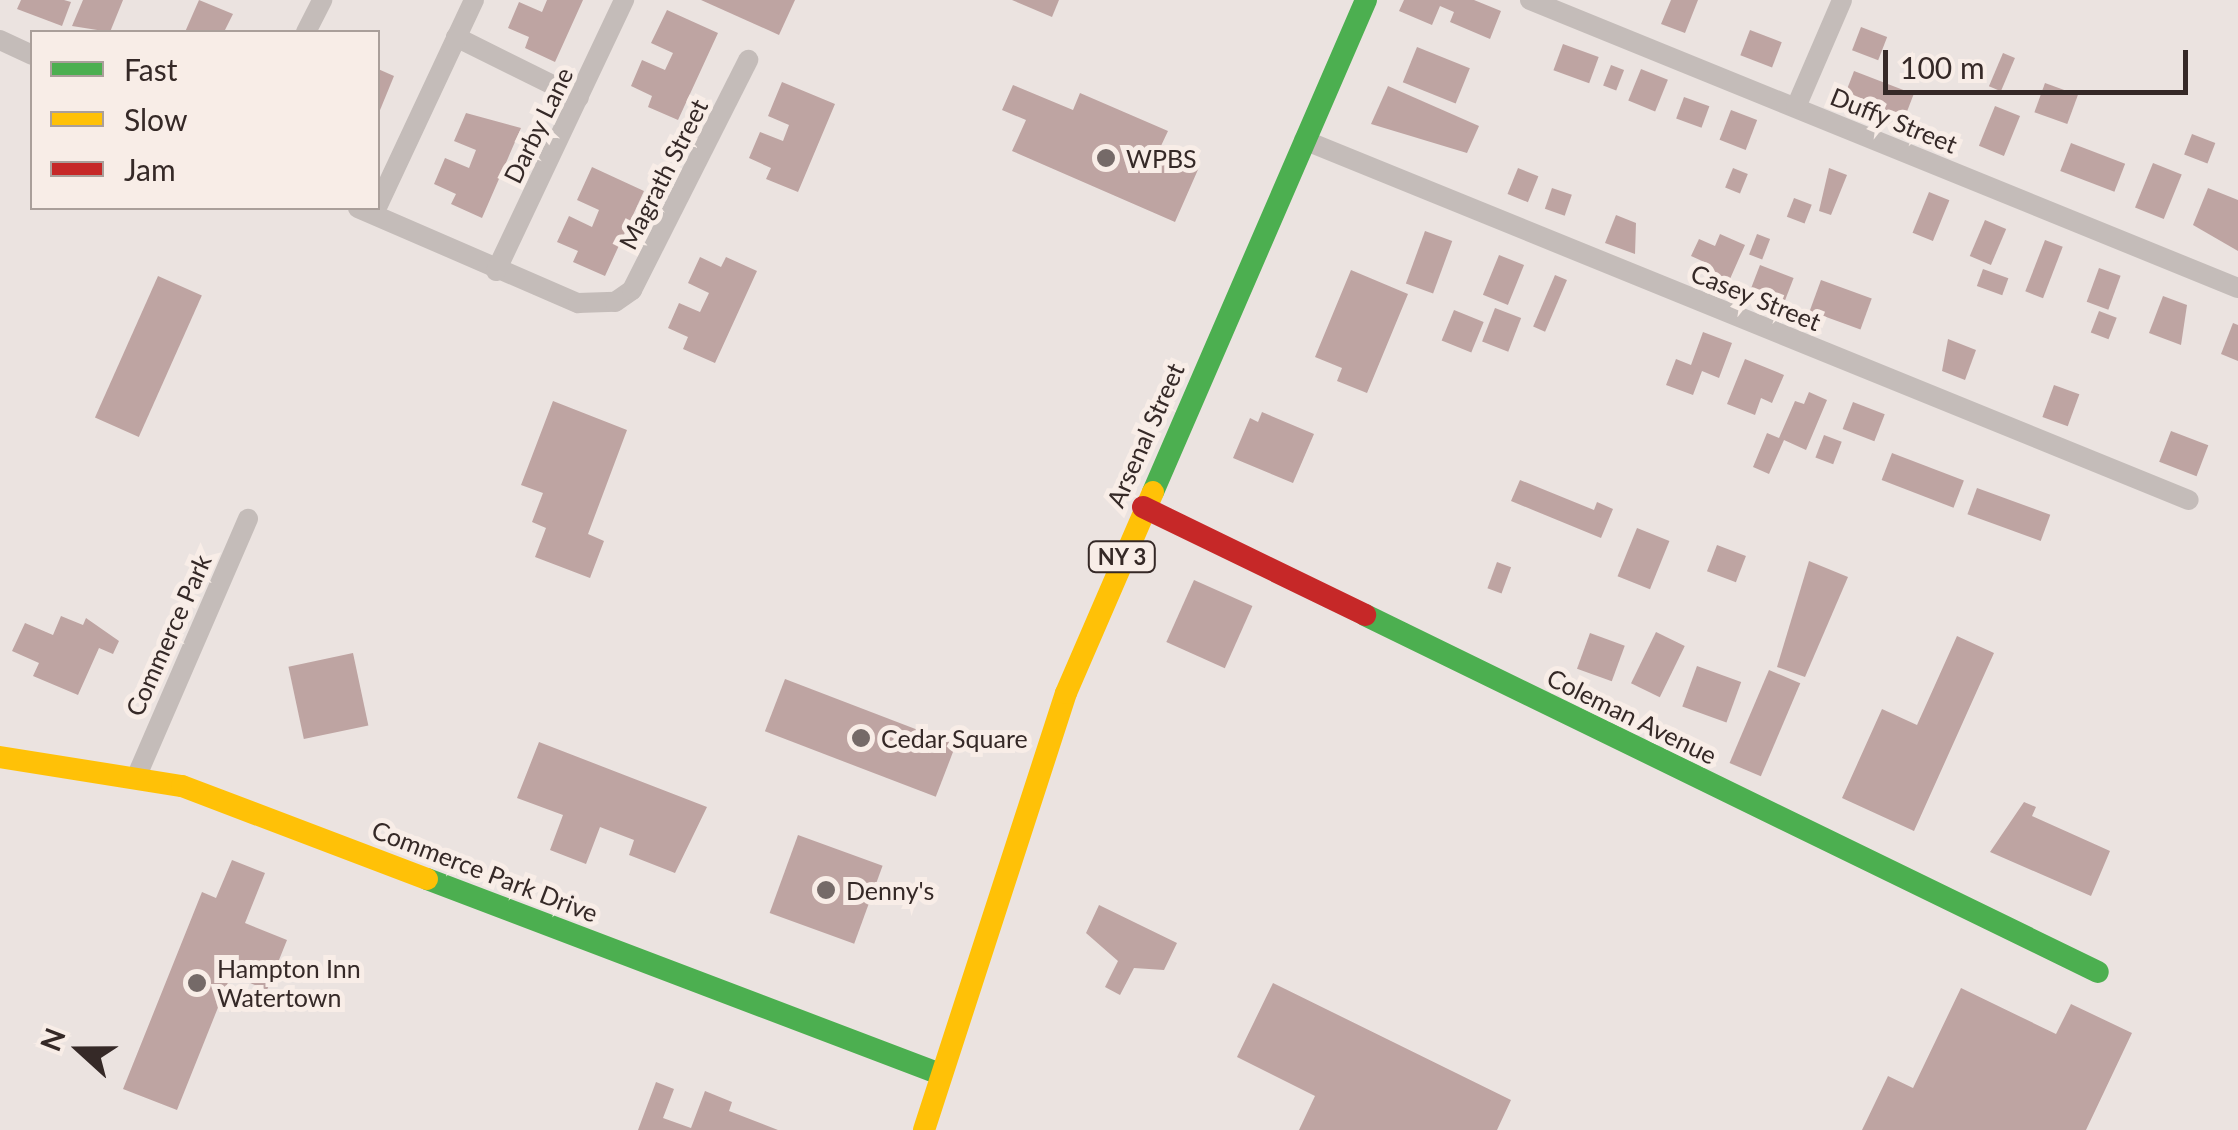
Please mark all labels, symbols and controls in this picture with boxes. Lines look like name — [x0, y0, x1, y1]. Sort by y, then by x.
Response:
legend — [30, 30, 380, 210]
scale bar — [1888, 30, 2193, 92]
text: 100 m — [1900, 49, 1985, 85]
text: Fast — [124, 51, 178, 87]
street label: Darby Lane — [497, 62, 579, 188]
street label: Duffy Street — [1826, 81, 1962, 159]
street label: Magrath Street — [612, 94, 714, 254]
text: Slow — [124, 101, 187, 137]
place label: WPBS — [1126, 143, 1197, 173]
marker: WPBS — [1095, 147, 1117, 169]
text: Jam — [124, 151, 176, 187]
street label: Casey Street — [1686, 257, 1826, 337]
street label: Arsenal Street — [1100, 358, 1190, 512]
road number: NY 3 — [1087, 540, 1157, 574]
street label: Commerce Park — [119, 550, 217, 720]
street label: Coleman Avenue — [1542, 662, 1722, 770]
place label: Cedar Square — [881, 723, 1028, 753]
marker: Cedar Square — [850, 727, 872, 749]
street label: Commerce Park Drive — [368, 814, 602, 928]
place label: Denny's — [846, 875, 934, 905]
marker: Denny's — [815, 879, 837, 901]
place label: Hampton Inn Watertown — [217, 954, 361, 1013]
marker: Hampton Inn Watertown — [186, 972, 208, 994]
north arrow — [30, 1000, 130, 1100]
text: N — [32, 1023, 72, 1055]

